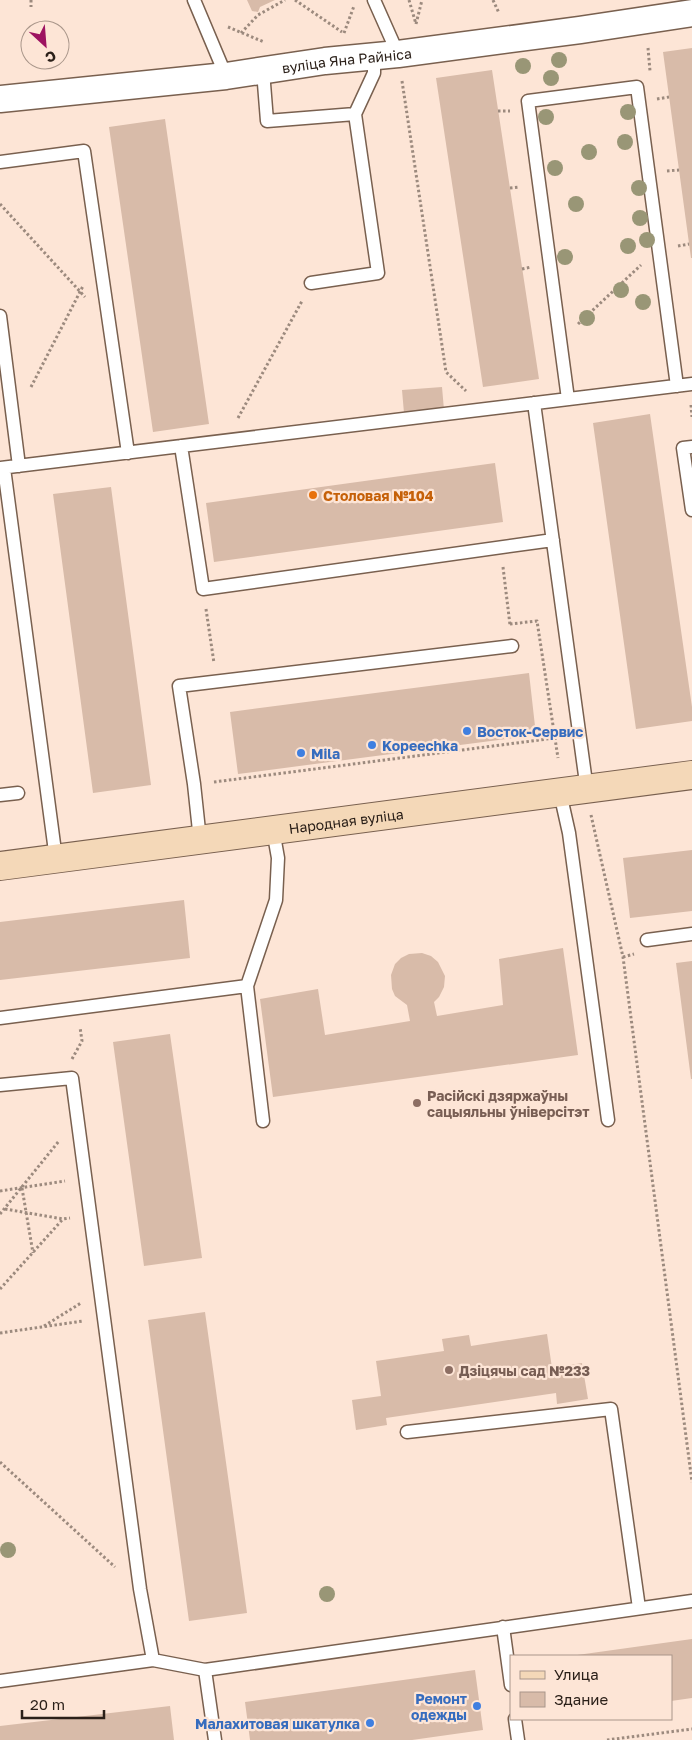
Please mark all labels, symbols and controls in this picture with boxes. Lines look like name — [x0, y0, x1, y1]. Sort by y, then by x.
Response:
north arrow — [20, 20, 70, 70]
street label: вуліца Яна Райніса — [281, 44, 413, 76]
text: С — [43, 47, 59, 67]
place label: Столовая №104 — [323, 487, 434, 504]
marker: Столовая №104 — [307, 489, 319, 501]
place label: Восток-Сервис — [477, 723, 583, 740]
marker: Восток-Сервис — [461, 725, 473, 737]
place label: Kopeechka — [382, 737, 458, 754]
marker: Kopeechka — [366, 739, 378, 751]
place label: Mila — [311, 745, 340, 762]
marker: Mila — [295, 747, 307, 759]
street label: Народная вуліца — [288, 805, 405, 836]
place label: Расійскі дзяржаўны сацыяльны ўніверсітэт — [427, 1087, 590, 1120]
marker: Расійскі дзяржаўны сацыяльны ўніверсітэт — [411, 1097, 423, 1109]
place label: Дзіцячы сад №233 — [459, 1362, 590, 1379]
marker: Дзіцячы сад №233 — [443, 1364, 455, 1376]
legend — [510, 1655, 672, 1720]
text: Улица — [554, 1665, 599, 1683]
scale bar — [22, 1688, 105, 1720]
place label: Ремонт одежды — [411, 1690, 467, 1723]
text: Здание — [554, 1690, 608, 1708]
text: 20 m — [30, 1695, 65, 1713]
marker: Ремонт одежды — [471, 1700, 483, 1712]
place label: Малахитовая шкатулка — [195, 1715, 360, 1732]
marker: Малахитовая шкатулка — [364, 1717, 376, 1729]

